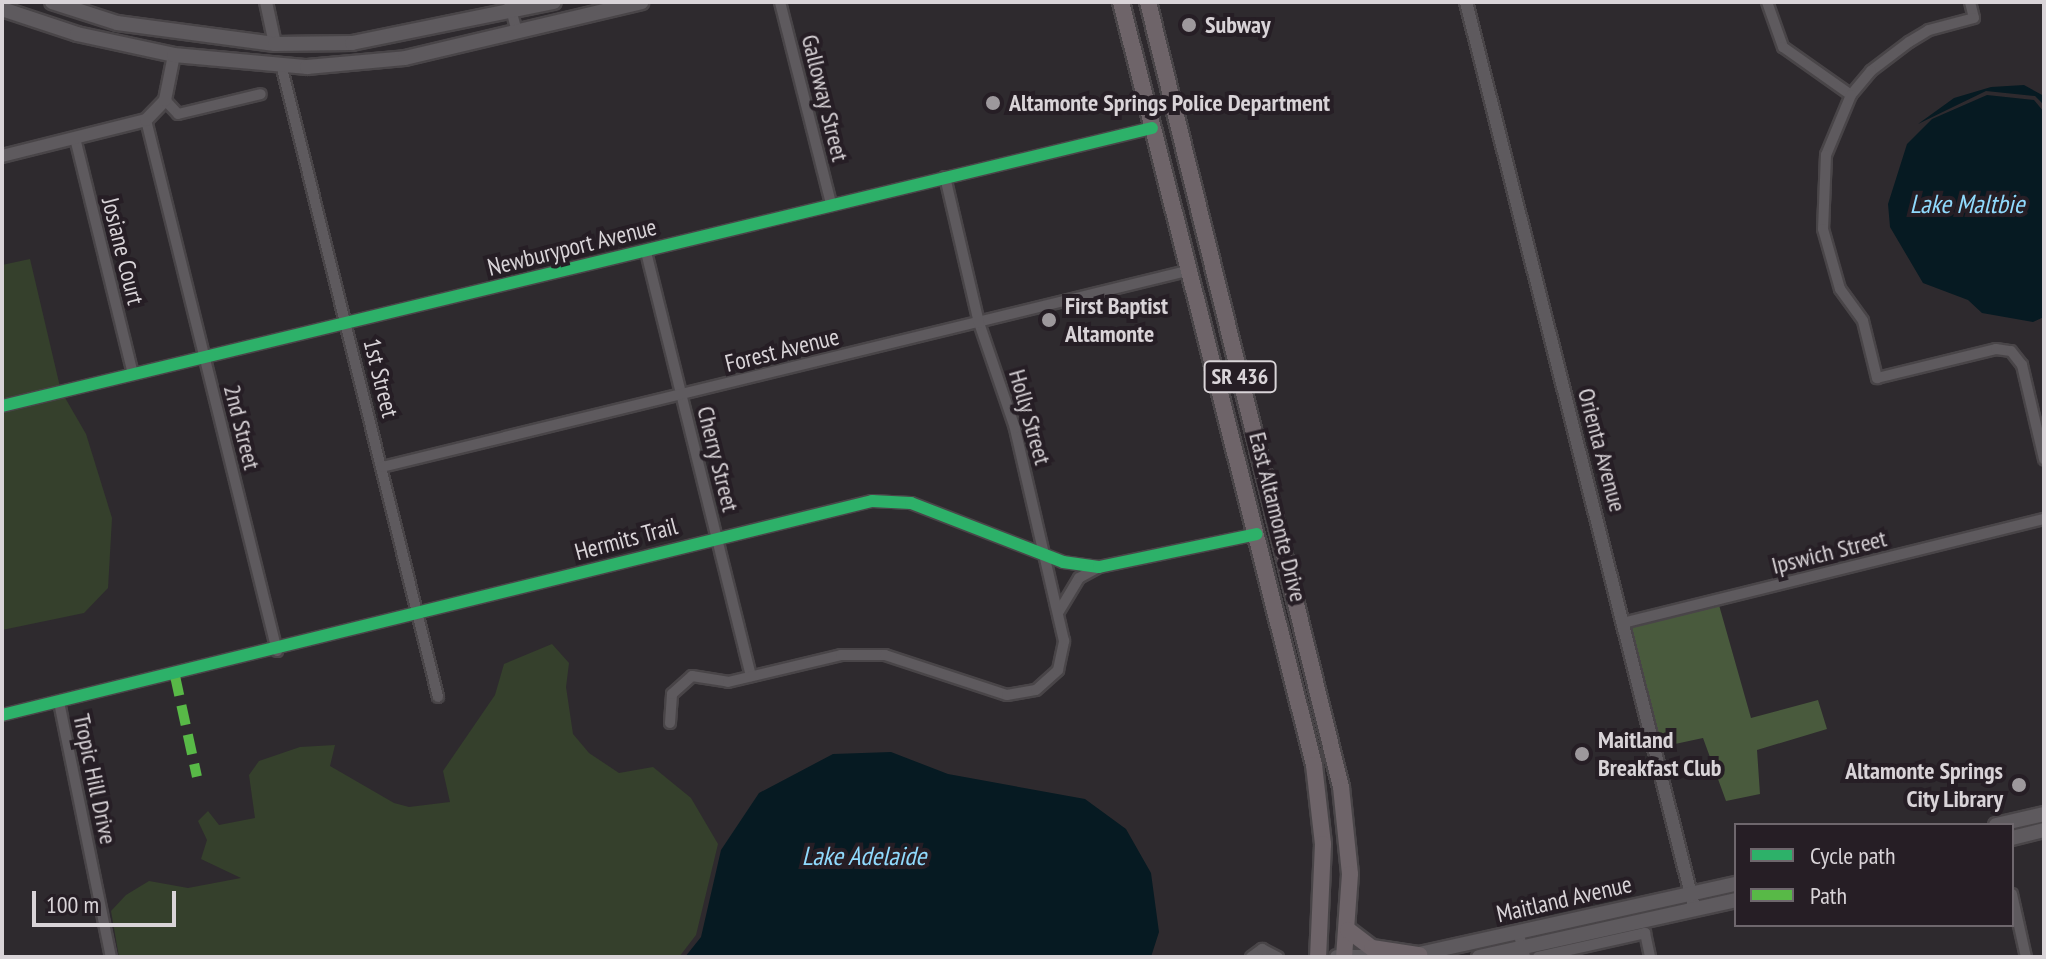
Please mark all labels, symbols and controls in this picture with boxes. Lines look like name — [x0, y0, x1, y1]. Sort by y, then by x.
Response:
place label: Subway — [1205, 11, 1271, 39]
marker: Subway — [1180, 16, 1198, 34]
street label: Galloway Street — [795, 31, 855, 165]
place label: Altamonte Springs Police Department — [1009, 89, 1330, 117]
marker: Altamonte Springs Police Department — [984, 94, 1002, 112]
water label: Lake Maltbie — [1910, 188, 2024, 220]
street label: Josiane Court — [96, 194, 150, 308]
street label: Newburyport Avenue — [484, 212, 660, 282]
place label: First Baptist Altamonte — [1065, 292, 1168, 348]
marker: First Baptist Altamonte — [1040, 311, 1058, 329]
street label: Forest Avenue — [722, 322, 842, 378]
street label: 1st Street — [357, 336, 405, 420]
road number: SR 436 — [1202, 359, 1278, 395]
street label: Holly Street — [1003, 366, 1057, 468]
street label: 2nd Street — [218, 382, 266, 472]
street label: Orienta Avenue — [1572, 385, 1632, 515]
street label: Cherry Street — [691, 403, 745, 515]
street label: East Altamonte Drive — [1243, 429, 1313, 605]
street label: Hermits Trail — [571, 511, 681, 567]
street label: Ipswich Street — [1769, 524, 1889, 580]
street label: Tropic Hill Drive — [67, 711, 123, 847]
place label: Maitland Breakfast Club — [1598, 726, 1722, 782]
marker: Maitland Breakfast Club — [1573, 745, 1591, 763]
place label: Altamonte Springs City Library — [1845, 757, 2003, 813]
marker: Altamonte Springs City Library — [2010, 776, 2028, 794]
legend — [1734, 823, 2014, 927]
water label: Lake Adelaide — [801, 840, 927, 872]
text: Cycle path — [1810, 840, 1896, 871]
street label: Maitland Avenue — [1493, 869, 1635, 929]
scale bar — [36, 875, 180, 925]
text: Path — [1810, 880, 1847, 911]
text: 100 m — [46, 889, 99, 920]

